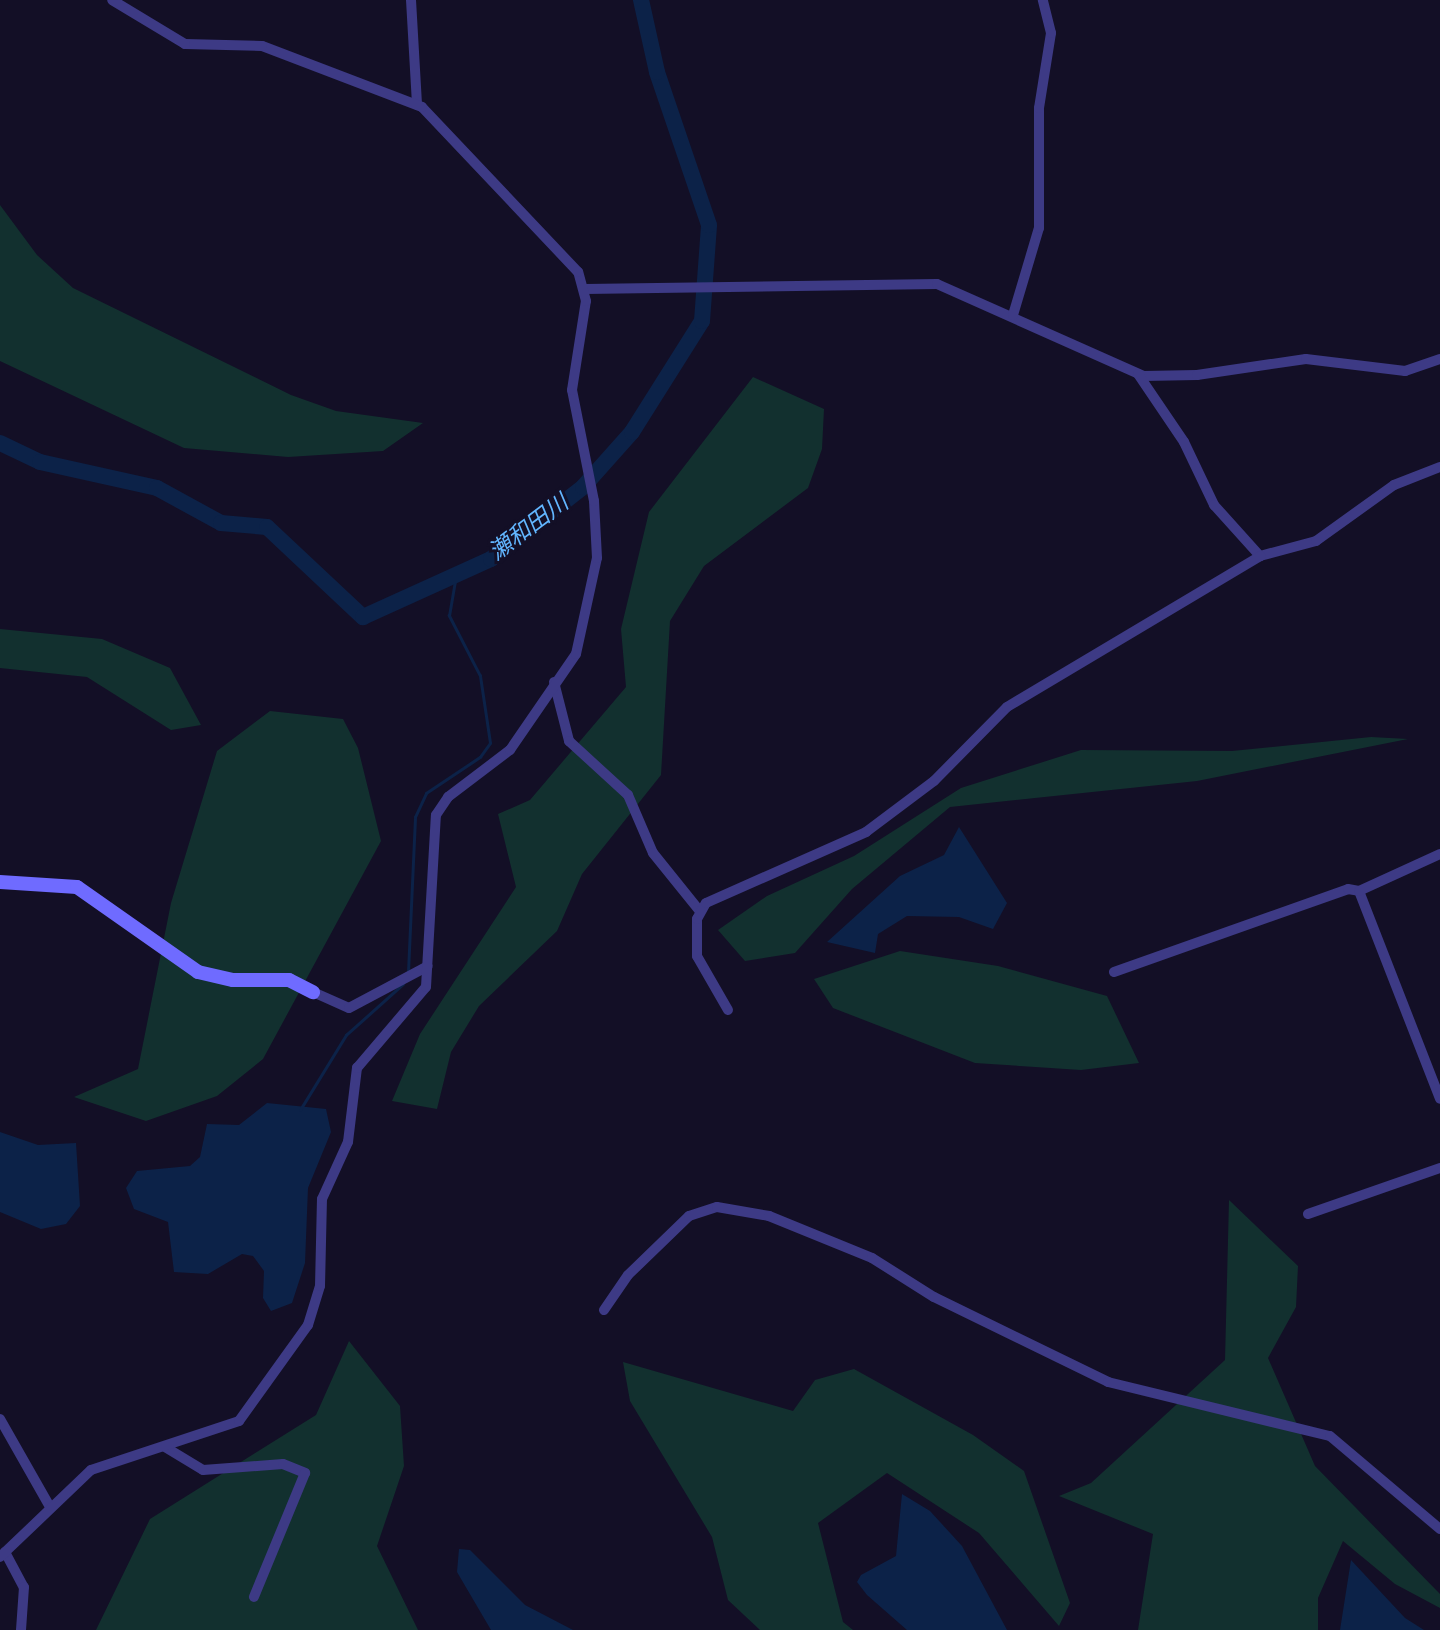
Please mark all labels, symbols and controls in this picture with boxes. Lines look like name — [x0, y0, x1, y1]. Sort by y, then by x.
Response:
water label: 瀬和田川 — [484, 489, 574, 567]

